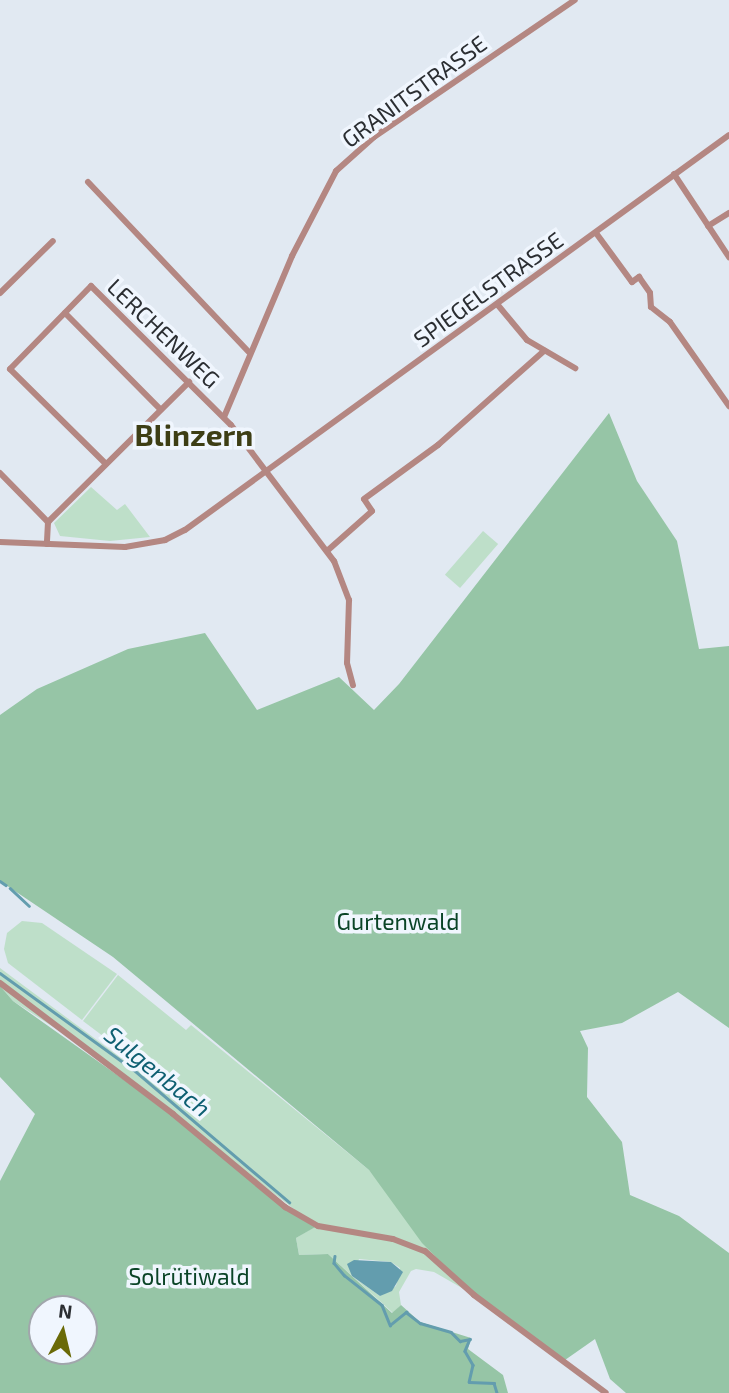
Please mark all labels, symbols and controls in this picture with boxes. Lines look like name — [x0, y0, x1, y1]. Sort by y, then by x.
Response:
street label: GRANITSTRASSE — [336, 29, 492, 153]
street label: SPIEGELSTRASSE — [408, 226, 568, 352]
street label: LERCHENWEG — [102, 273, 226, 393]
district label: Blinzern — [135, 416, 253, 452]
park label: Gurtenwald — [337, 907, 459, 935]
water label: Sulgenbach — [99, 1020, 217, 1122]
park label: Solrütiwald — [128, 1262, 250, 1290]
north arrow — [28, 1295, 98, 1365]
text: N — [57, 1298, 74, 1323]

